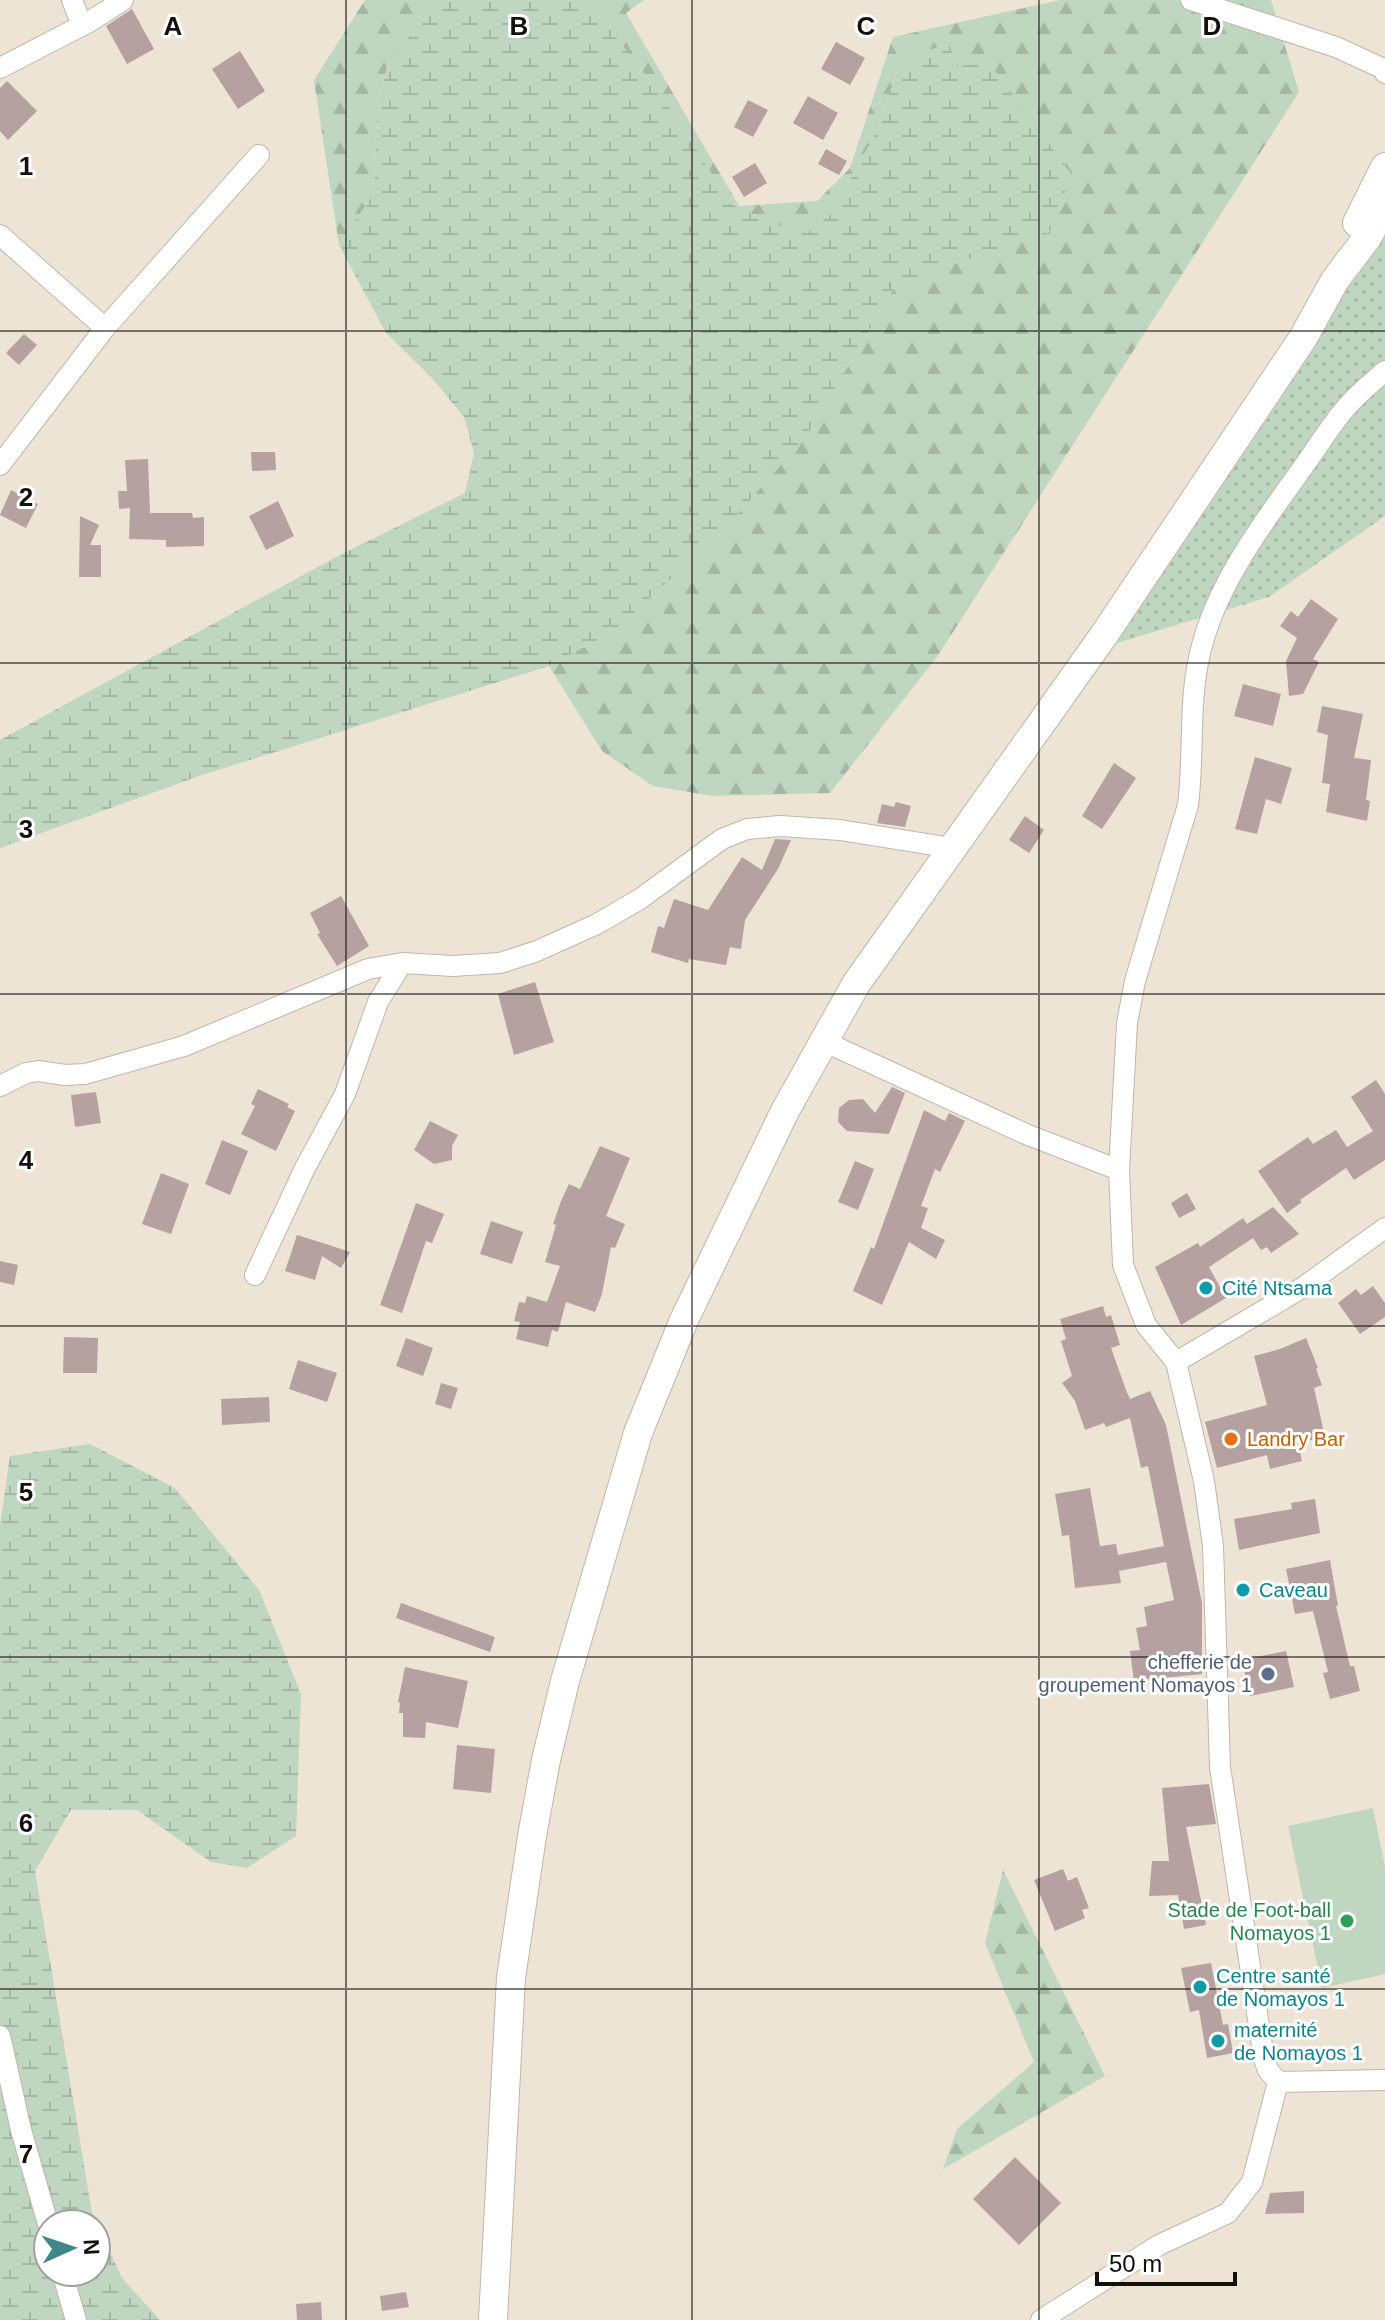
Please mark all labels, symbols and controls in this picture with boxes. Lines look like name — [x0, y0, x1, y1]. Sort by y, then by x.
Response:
text: A — [164, 11, 183, 41]
text: B — [510, 11, 528, 41]
text: C — [857, 11, 876, 41]
text: D — [1203, 11, 1221, 41]
text: 1 — [19, 151, 33, 181]
text: 2 — [19, 482, 33, 512]
text: 3 — [19, 814, 33, 844]
text: 4 — [19, 1145, 34, 1175]
place label: Cité Ntsama — [1222, 1277, 1333, 1299]
marker: Cité Ntsama — [1197, 1279, 1215, 1297]
place label: Landry Bar — [1247, 1428, 1345, 1450]
marker: Landry Bar — [1222, 1430, 1240, 1448]
text: 5 — [19, 1477, 33, 1507]
place label: Caveau — [1259, 1579, 1328, 1601]
marker: Caveau — [1234, 1581, 1252, 1599]
place label: chefferie de groupement Nomayos 1 — [1039, 1651, 1252, 1696]
marker: chefferie de groupement Nomayos 1 — [1259, 1665, 1277, 1683]
text: 6 — [19, 1808, 33, 1838]
place label: Stade de Foot-ball Nomayos 1 — [1168, 1899, 1331, 1944]
marker: Stade de Foot-ball Nomayos 1 — [1338, 1912, 1356, 1930]
place label: Centre santé de Nomayos 1 — [1216, 1965, 1345, 2010]
marker: Centre santé de Nomayos 1 — [1191, 1978, 1209, 1996]
place label: maternité de Nomayos 1 — [1234, 2019, 1363, 2064]
marker: maternité de Nomayos 1 — [1209, 2032, 1227, 2050]
text: 7 — [19, 2139, 33, 2169]
north arrow — [32, 2208, 112, 2288]
scale bar — [1097, 2236, 1235, 2286]
text: N — [79, 2238, 104, 2256]
text: 50 m — [1109, 2250, 1162, 2277]

